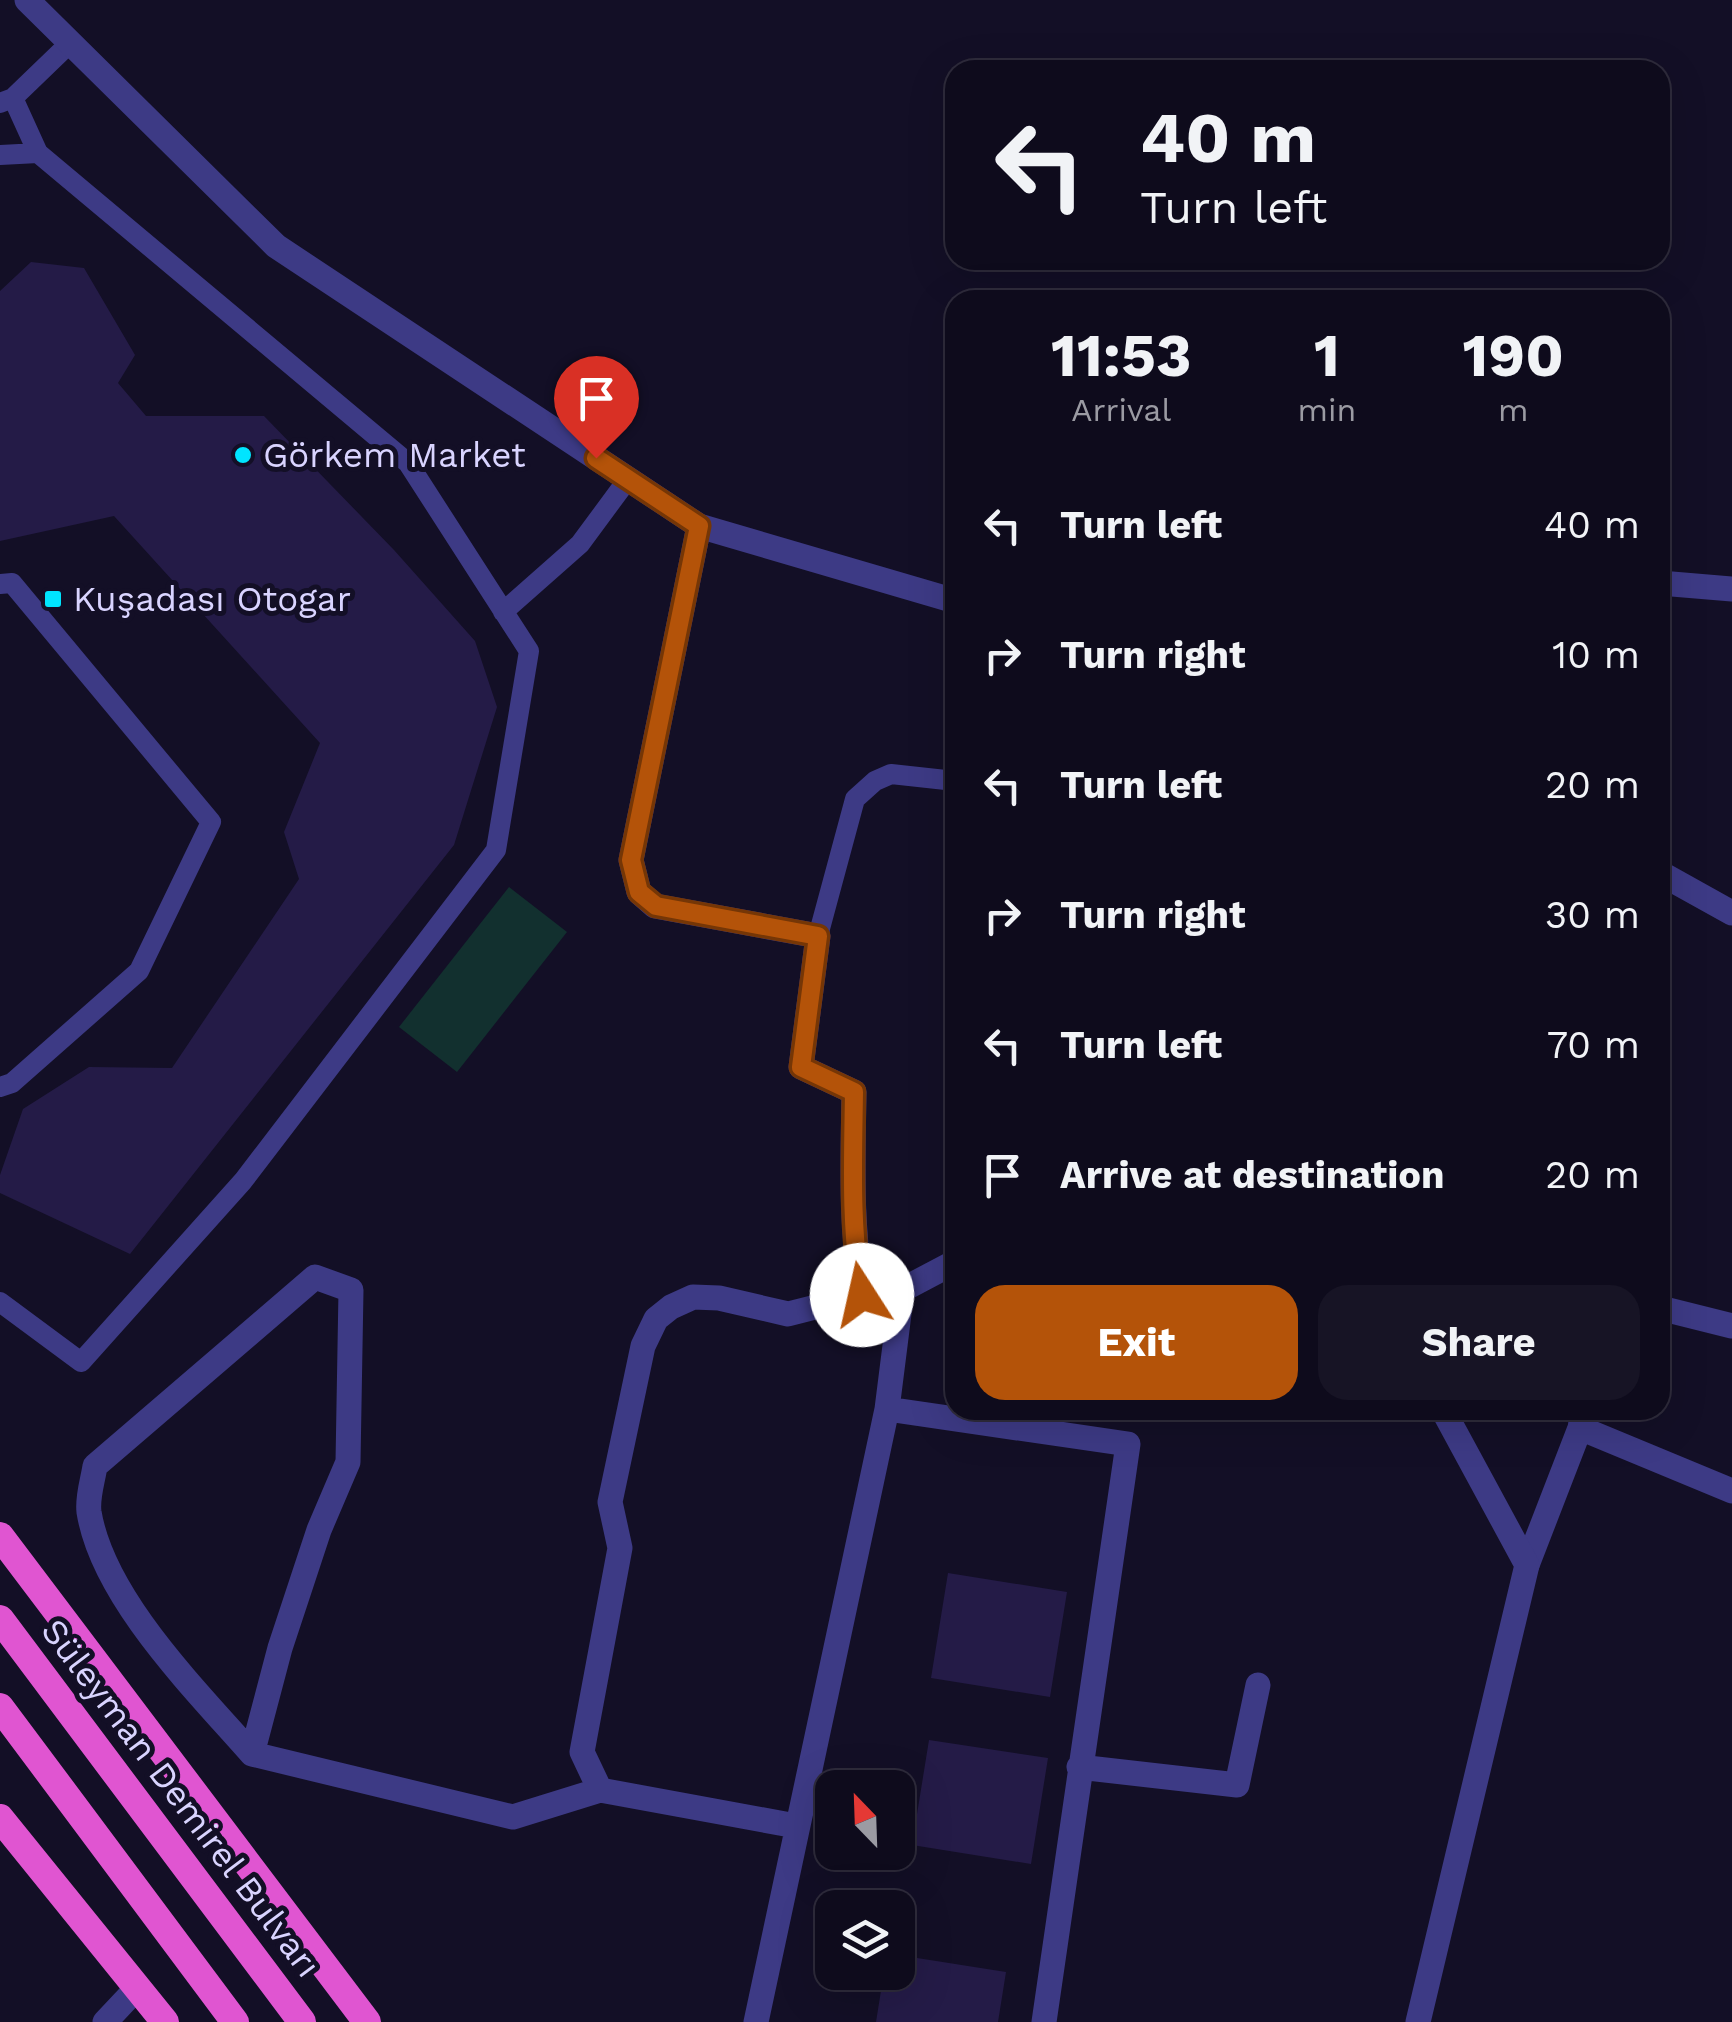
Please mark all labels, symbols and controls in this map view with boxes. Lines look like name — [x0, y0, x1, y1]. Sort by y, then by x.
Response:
text: 40 m — [1140, 97, 1316, 179]
icon: left — [975, 100, 1105, 230]
text: Turn left — [1140, 181, 1327, 234]
text: 11:53 — [1051, 320, 1191, 391]
text: 1 — [1314, 320, 1340, 391]
text: 190 — [1462, 320, 1564, 391]
pin — [554, 356, 639, 459]
icon: arrive — [569, 371, 624, 426]
text: Arrival — [1071, 391, 1171, 429]
text: min — [1298, 391, 1356, 429]
text: m — [1498, 391, 1528, 429]
place label: Görkem Market — [263, 434, 526, 476]
marker: Görkem Market — [232, 444, 254, 466]
icon: left — [975, 498, 1030, 553]
text: Turn left — [1060, 503, 1222, 547]
text: 40 m — [1544, 503, 1640, 547]
place label: Kuşadası Otogar — [73, 578, 351, 620]
marker: Kuşadası Otogar — [42, 588, 64, 610]
icon: right — [975, 628, 1030, 683]
text: Turn right — [1060, 633, 1246, 677]
text: 10 m — [1552, 633, 1640, 677]
icon: left — [975, 758, 1030, 813]
text: Turn left — [1060, 763, 1222, 807]
text: 20 m — [1545, 763, 1640, 807]
icon: right — [975, 888, 1030, 943]
text: Turn right — [1060, 893, 1246, 937]
text: 30 m — [1545, 893, 1640, 937]
icon: left — [975, 1018, 1030, 1073]
text: Turn left — [1060, 1023, 1222, 1067]
text: 70 m — [1547, 1023, 1640, 1067]
icon: arrive — [975, 1148, 1030, 1203]
text: Arrive at destination — [1060, 1153, 1445, 1197]
text: 20 m — [1545, 1153, 1640, 1197]
position arrow — [810, 1243, 914, 1347]
button: Exit — [975, 1285, 1298, 1400]
button: Share — [1318, 1285, 1640, 1400]
street label: Süleyman Demirel Bulvarı — [32, 1611, 330, 1985]
north arrow — [815, 1770, 915, 1870]
map controls — [815, 1770, 915, 1990]
button: layers — [815, 1890, 915, 1990]

